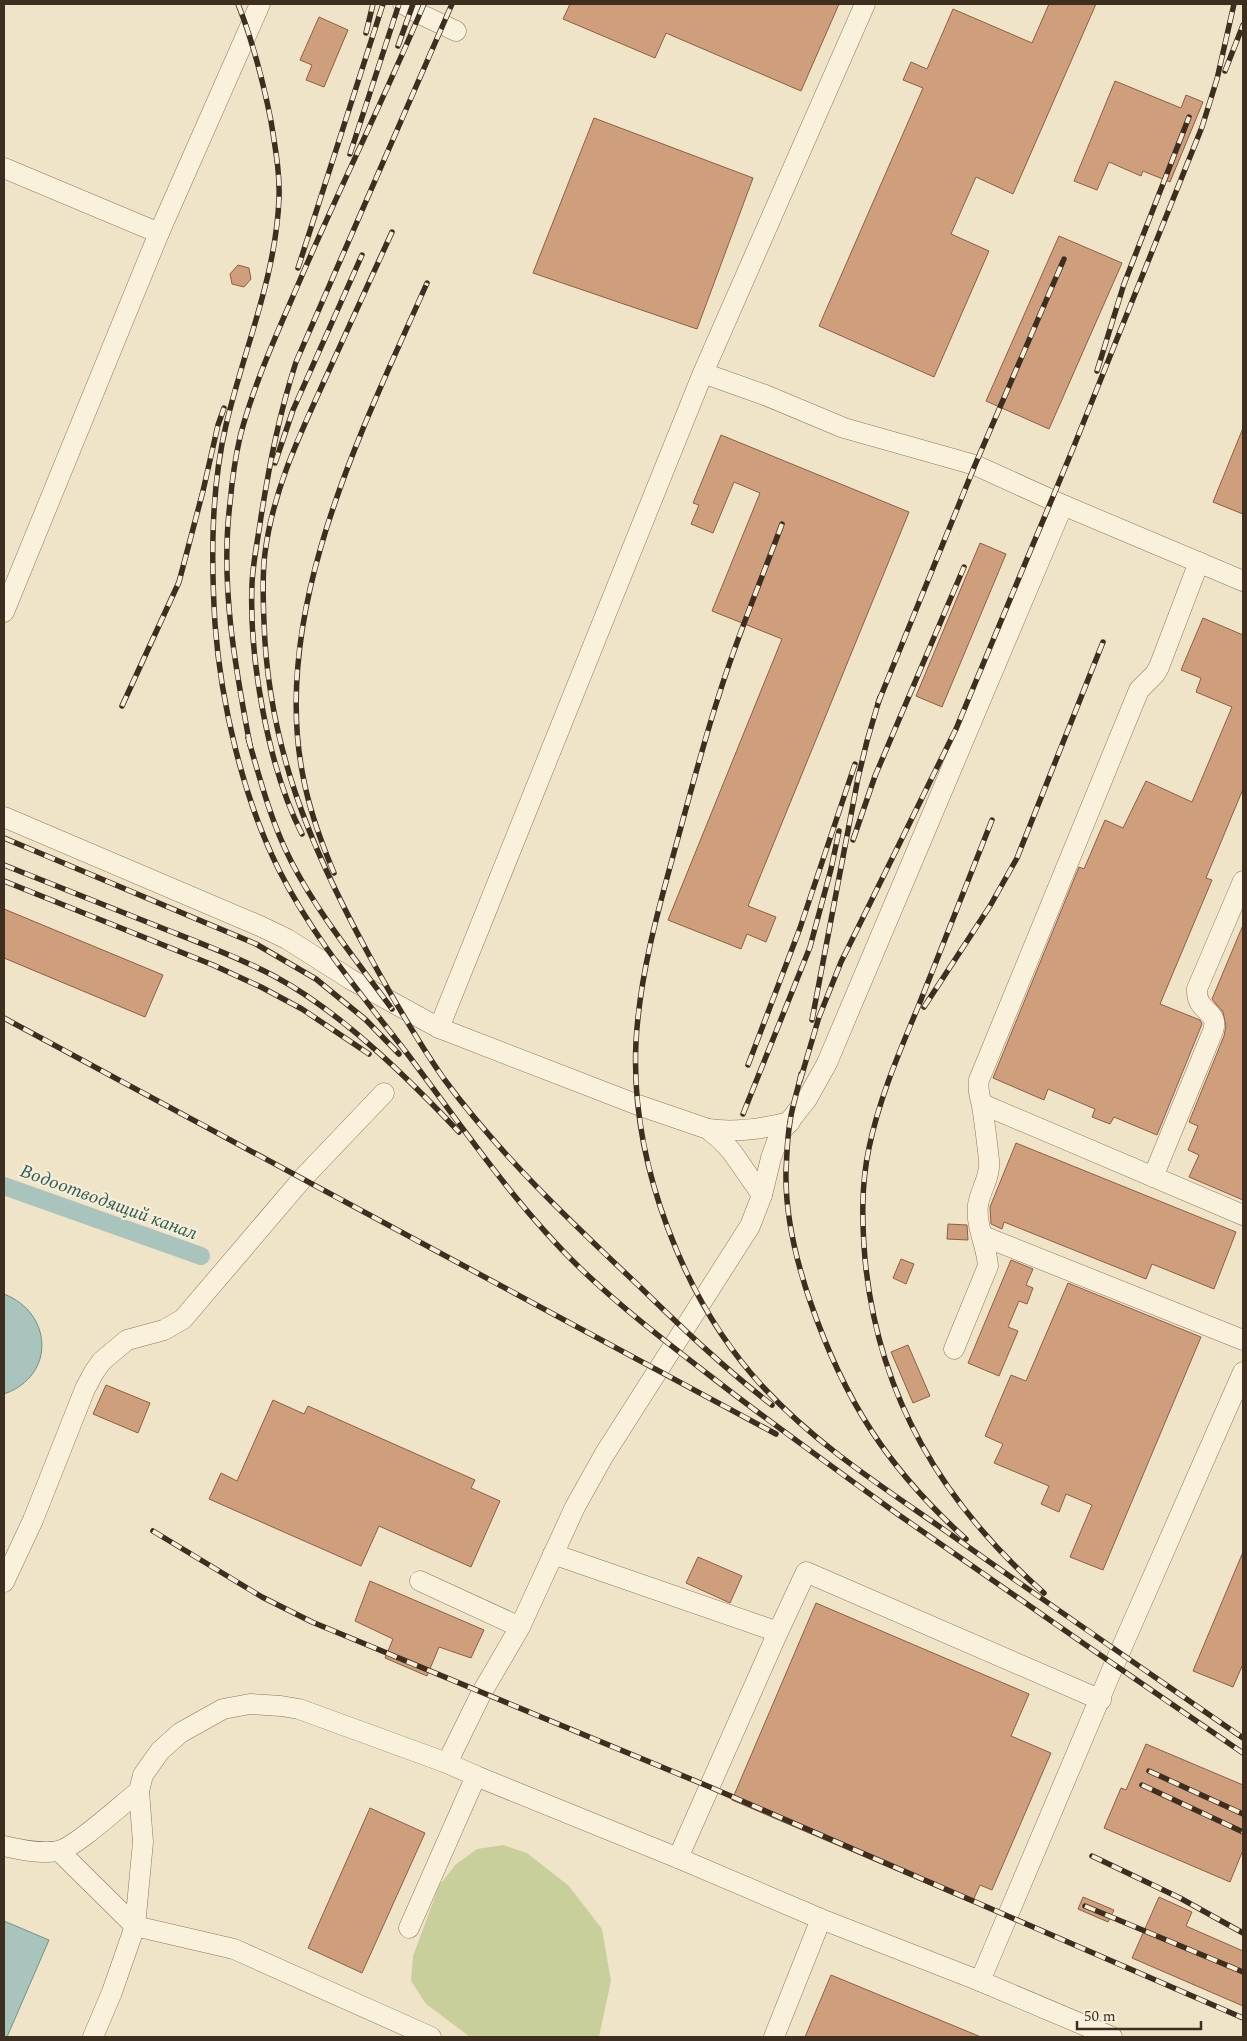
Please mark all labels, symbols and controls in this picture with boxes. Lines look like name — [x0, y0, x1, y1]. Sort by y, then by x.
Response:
water label: Водоотводящий канал — [16, 1157, 202, 1248]
scale bar — [1077, 1998, 1201, 2030]
text: 50 m — [1084, 2005, 1116, 2028]

